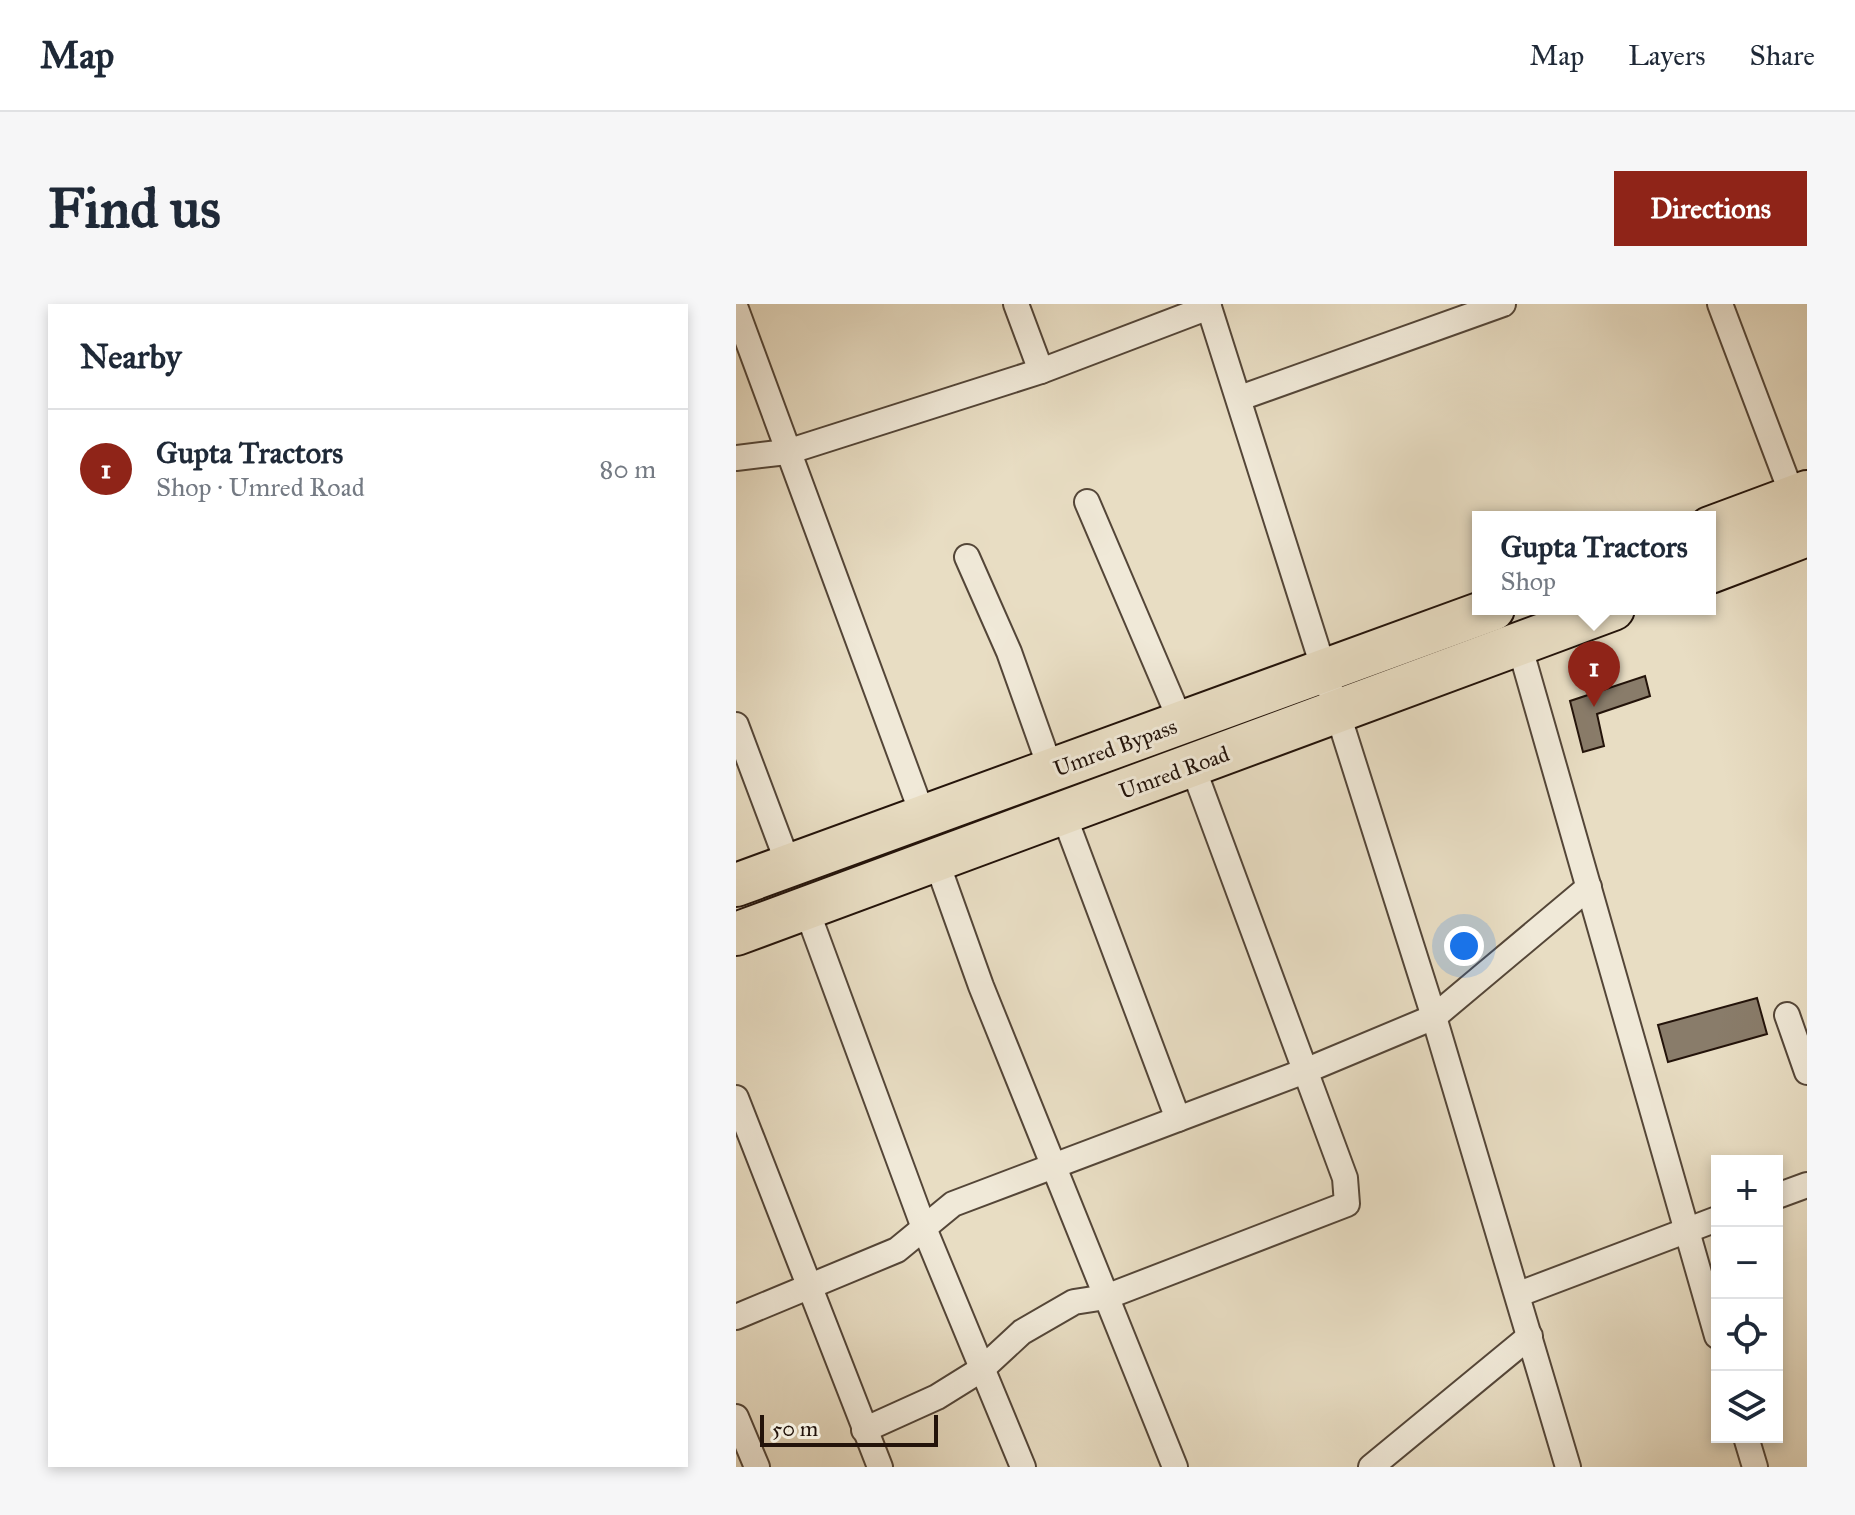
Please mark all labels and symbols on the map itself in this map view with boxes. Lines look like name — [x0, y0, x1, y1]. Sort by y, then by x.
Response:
pin: 1 — [1568, 641, 1620, 707]
street label: Umred Bypass — [1050, 713, 1181, 782]
street label: Umred Road — [1115, 740, 1233, 805]
your location — [1444, 926, 1484, 966]
scale bar — [760, 1411, 938, 1447]

